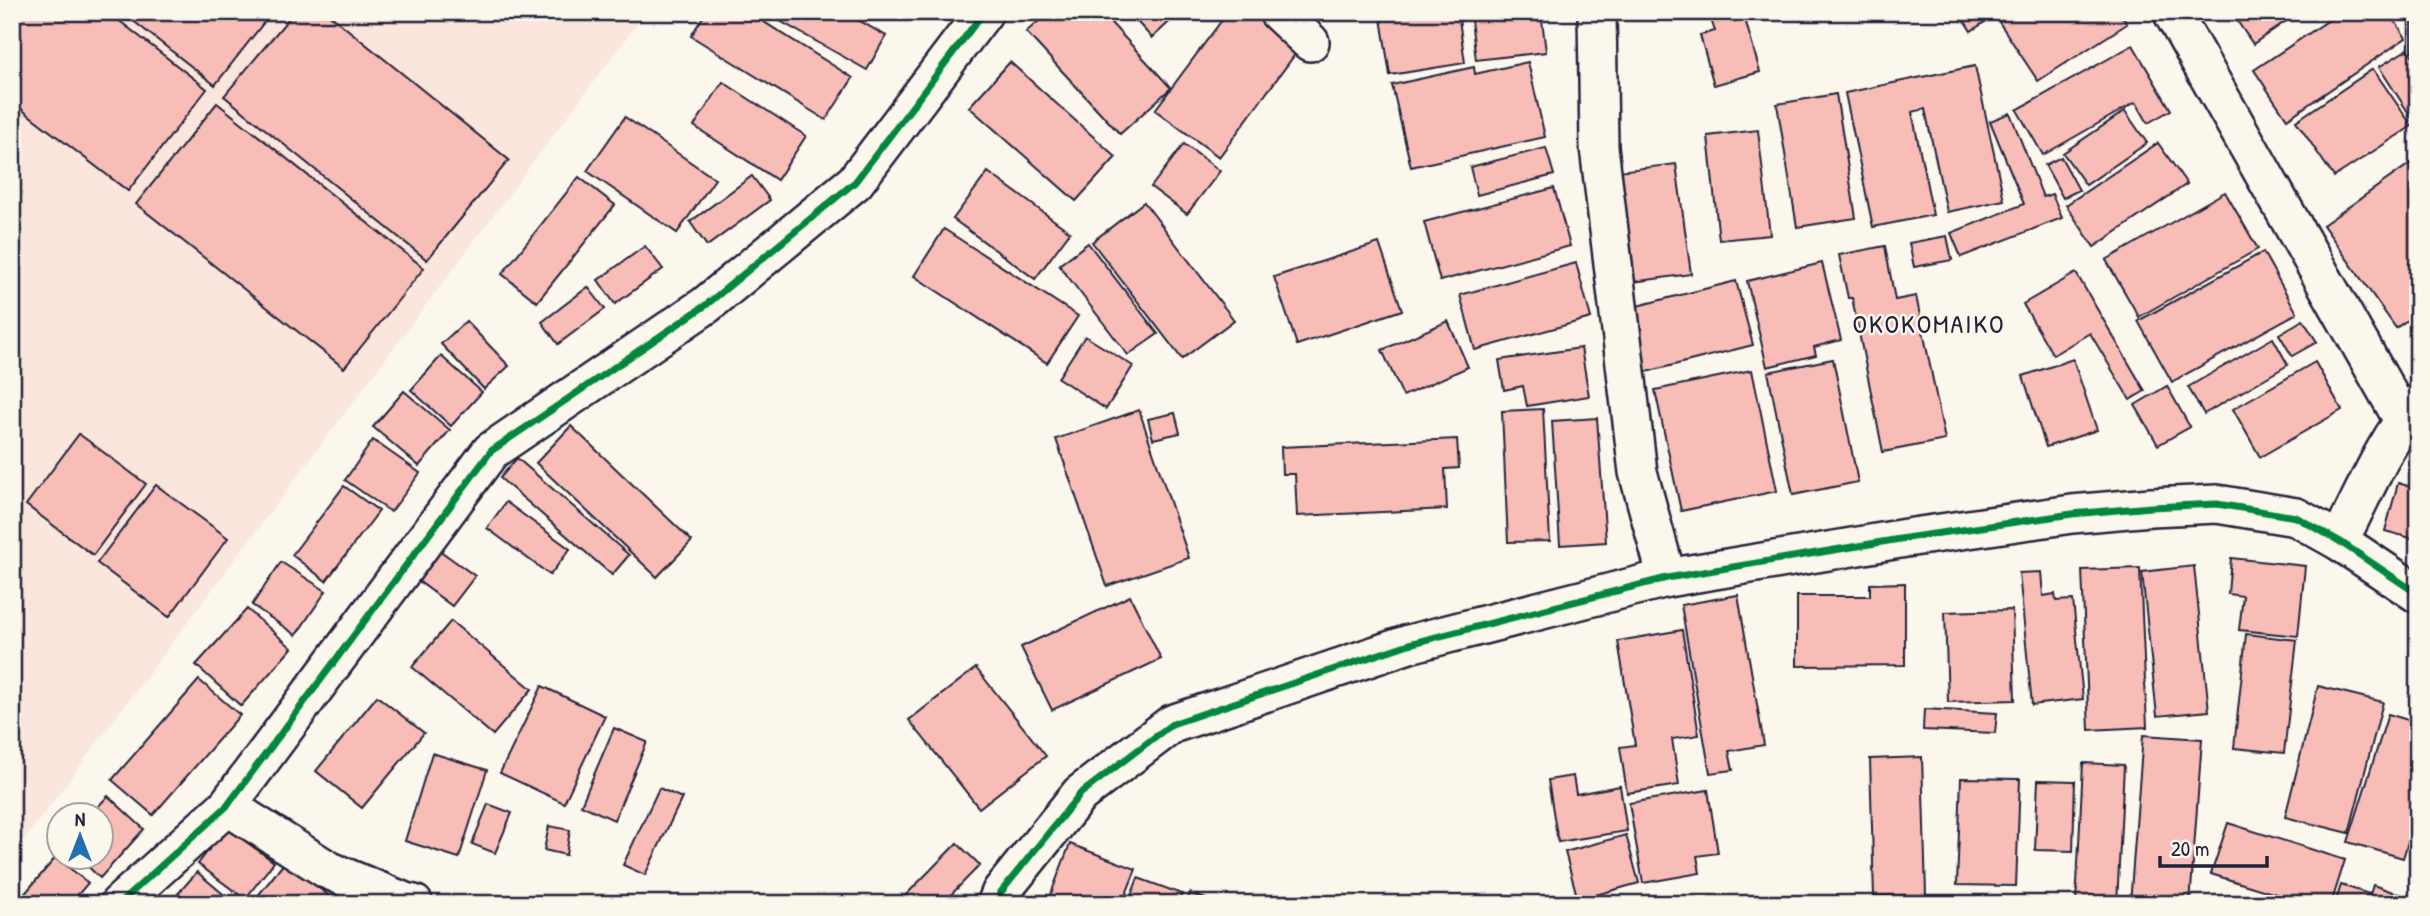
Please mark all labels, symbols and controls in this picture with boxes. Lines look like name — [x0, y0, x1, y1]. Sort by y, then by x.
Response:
district label: OKOKOMAIKO — [1853, 306, 2005, 341]
north arrow — [46, 800, 116, 870]
text: N — [75, 806, 85, 832]
scale bar — [2160, 825, 2267, 869]
text: 20 m — [2171, 834, 2209, 863]

